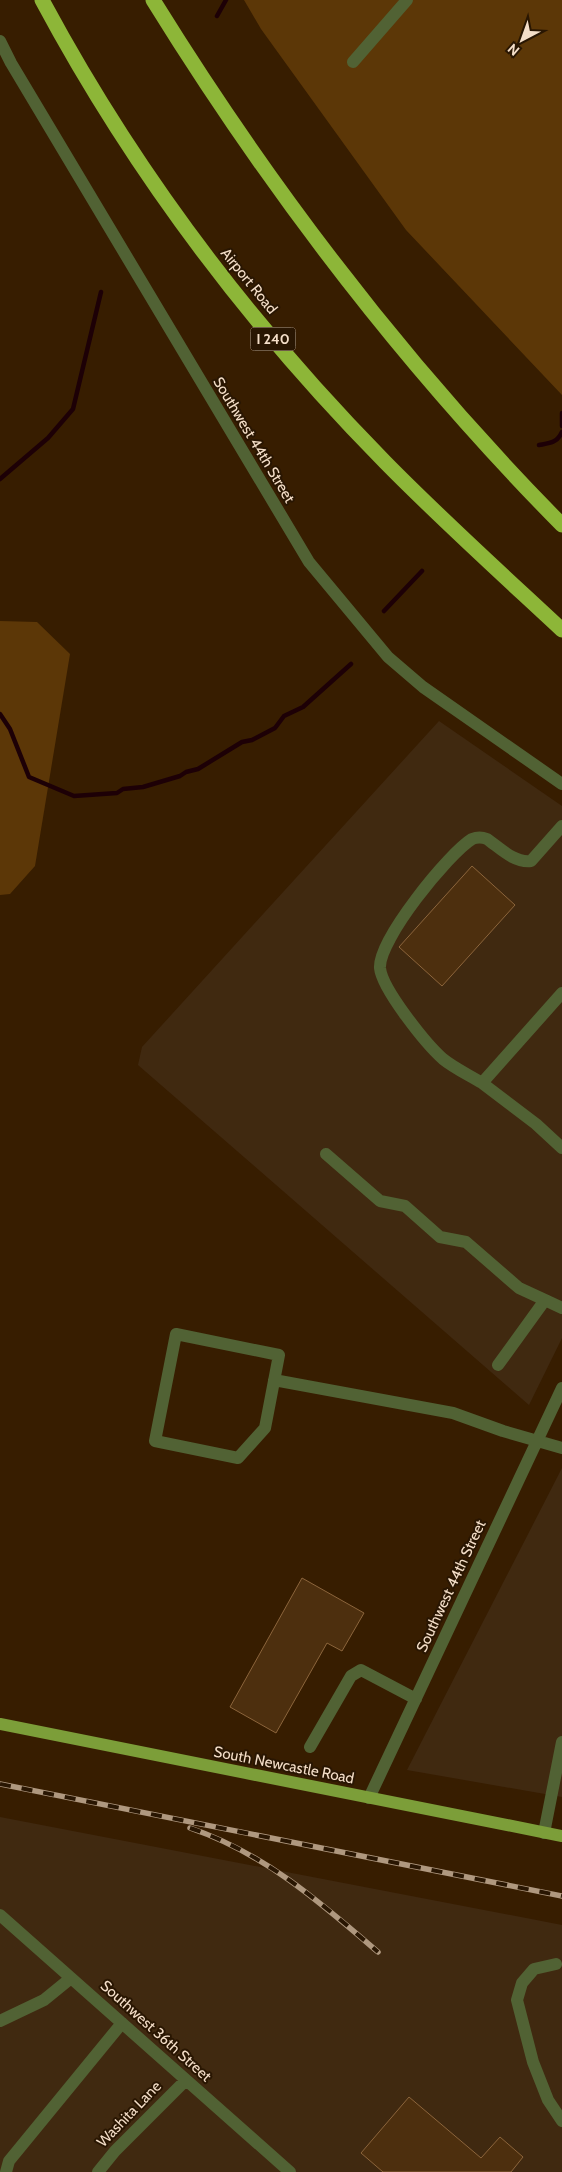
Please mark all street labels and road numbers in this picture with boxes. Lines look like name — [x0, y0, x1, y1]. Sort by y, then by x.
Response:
street label: Airport Road — [217, 244, 281, 318]
road number: I 240 — [250, 328, 296, 350]
street label: Southwest 44th Street — [209, 374, 299, 506]
street label: Southwest 44th Street — [413, 1517, 489, 1655]
street label: South Newcastle Road — [212, 1743, 356, 1787]
street label: Southwest 36th Street — [97, 1977, 215, 2085]
street label: Washita Lane — [93, 2077, 165, 2151]

